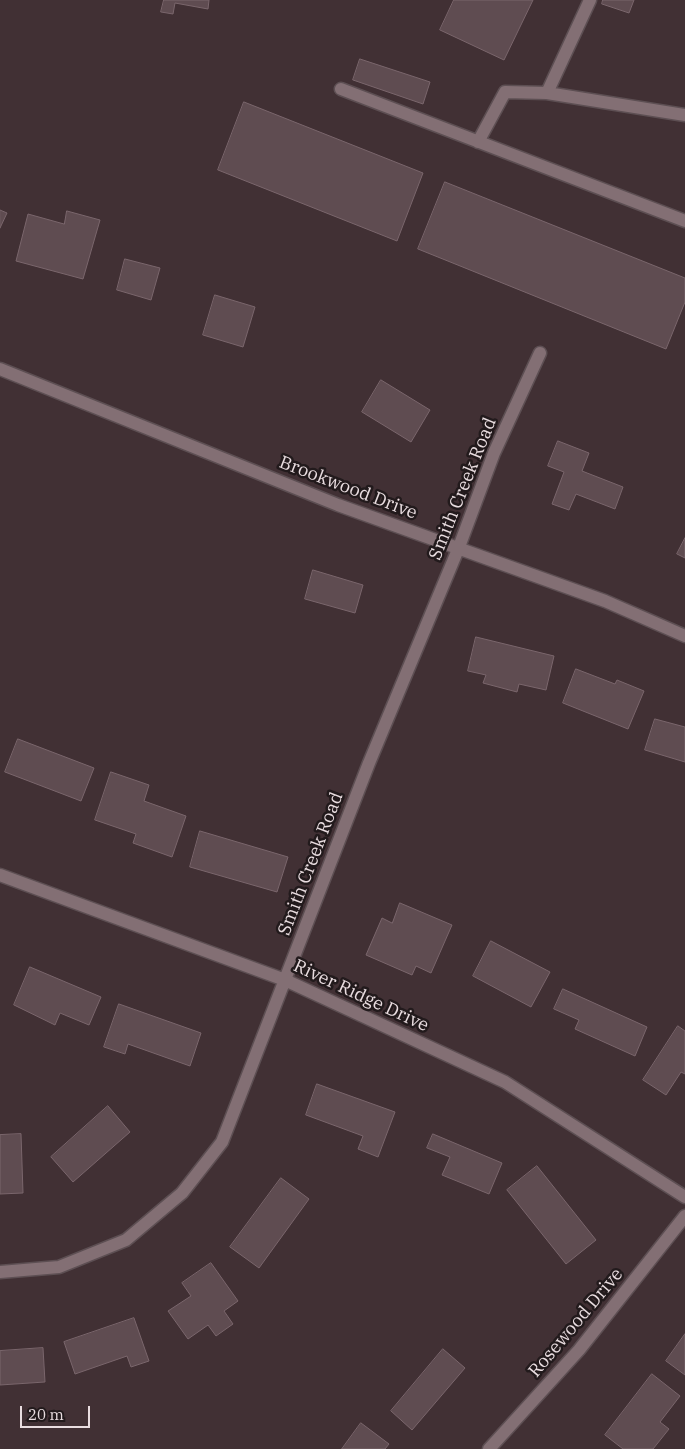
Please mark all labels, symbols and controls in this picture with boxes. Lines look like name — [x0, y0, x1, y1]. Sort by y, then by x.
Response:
street label: Smith Creek Road — [425, 415, 501, 563]
street label: Brookwood Drive — [276, 452, 420, 524]
street label: Smith Creek Road — [274, 789, 348, 939]
street label: River Ridge Drive — [290, 955, 432, 1037]
street label: Rosewood Drive — [524, 1264, 628, 1382]
scale bar — [22, 1396, 92, 1428]
text: 20 m — [28, 1405, 64, 1424]

